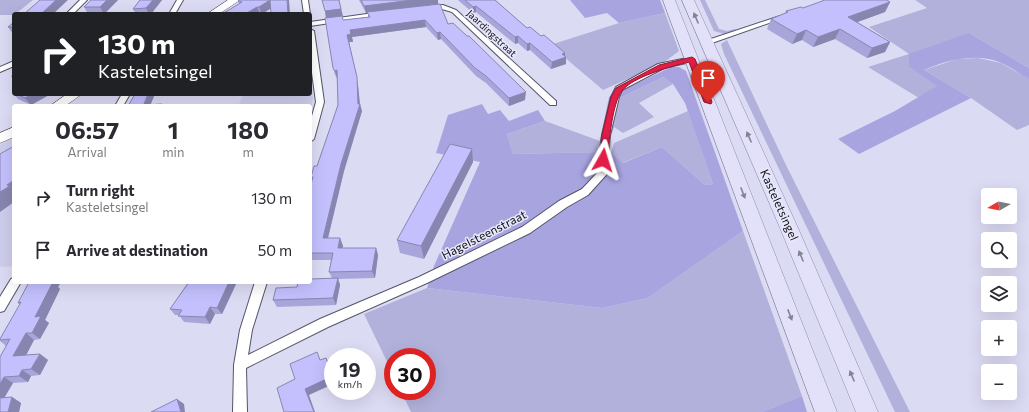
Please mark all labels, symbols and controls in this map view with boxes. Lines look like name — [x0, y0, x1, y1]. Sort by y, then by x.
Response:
street label: Jaardingstraat — [465, 7, 519, 59]
one-way arrow — [693, 12, 699, 24]
text: 130 m — [98, 26, 175, 60]
icon: right — [32, 28, 84, 80]
text: Kasteletsingel — [98, 60, 212, 82]
pin — [691, 61, 725, 102]
icon: arrive — [697, 67, 719, 89]
text: 06:57 — [55, 115, 119, 144]
text: 1 — [168, 115, 179, 144]
text: 180 — [227, 115, 269, 144]
one-way arrow — [746, 132, 752, 143]
position arrow — [582, 139, 624, 181]
text: Arrival — [67, 144, 107, 160]
text: min — [162, 144, 184, 160]
text: m — [243, 144, 254, 160]
street label: Kasteletsingel — [758, 167, 802, 242]
text: Turn right — [66, 181, 135, 199]
icon: right — [32, 187, 54, 209]
one-way arrow — [741, 187, 747, 199]
north arrow — [981, 188, 1017, 224]
map controls — [981, 188, 1017, 400]
text: 130 m — [251, 189, 292, 207]
text: Kasteletsingel — [66, 199, 149, 215]
street label: Hagelsteenstraat — [439, 207, 528, 262]
button: search — [981, 232, 1017, 268]
icon: arrive — [32, 239, 54, 261]
text: Arrive at destination — [66, 241, 208, 259]
text: 50 m — [258, 241, 292, 259]
one-way arrow — [798, 251, 804, 262]
button: layers — [981, 276, 1017, 312]
one-way arrow — [787, 309, 793, 321]
button: + — [981, 320, 1017, 356]
speed limit sign: 30 — [384, 348, 436, 400]
text: 19 — [339, 357, 361, 381]
button: − — [981, 364, 1017, 400]
one-way arrow — [848, 370, 854, 382]
text: km/h — [338, 378, 362, 390]

